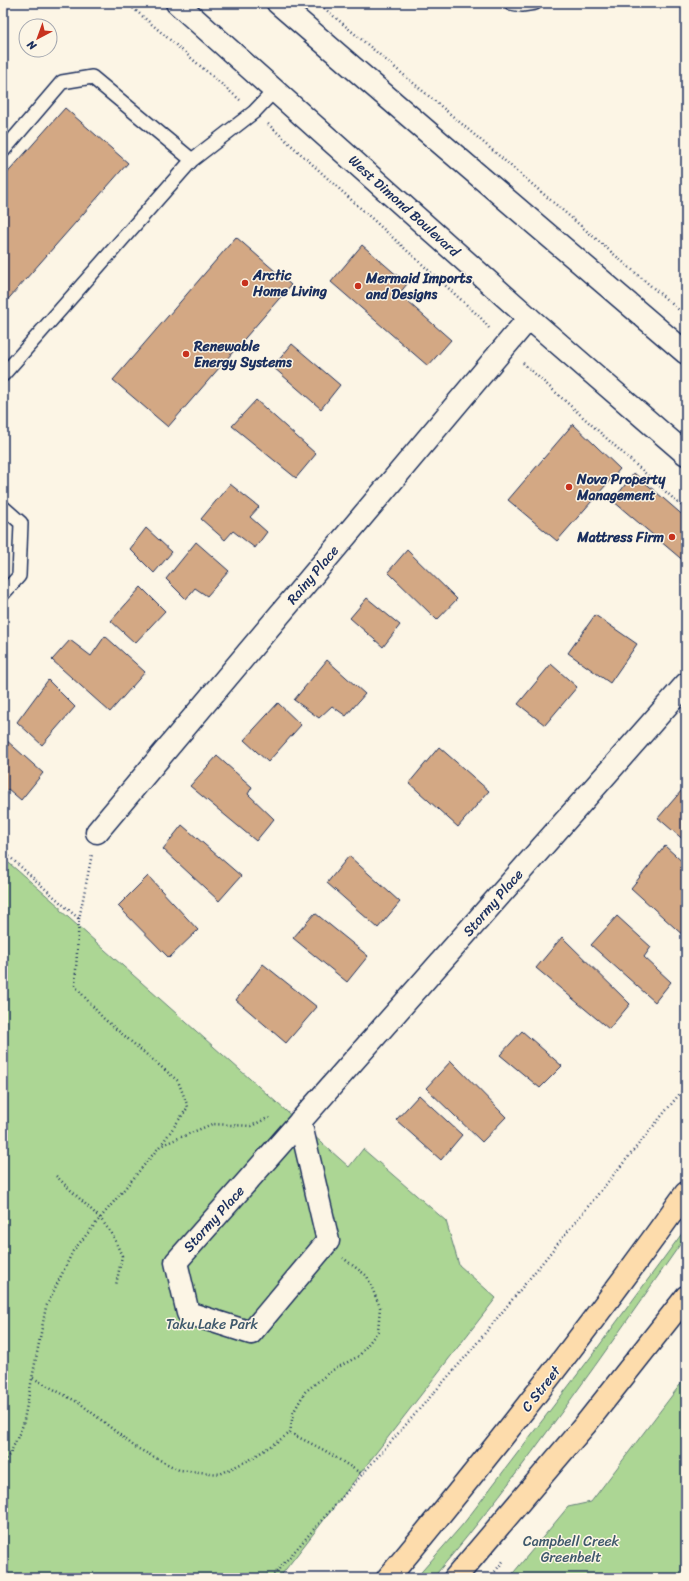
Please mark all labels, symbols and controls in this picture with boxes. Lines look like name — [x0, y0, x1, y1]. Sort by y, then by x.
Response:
north arrow — [18, 18, 58, 58]
text: N — [22, 35, 42, 55]
street label: West Dimond Boulevard — [342, 149, 467, 264]
place label: Arctic Home Living — [252, 263, 328, 304]
place label: Mermaid Imports and Designs — [365, 266, 473, 307]
marker: Arctic Home Living — [240, 278, 250, 288]
marker: Mermaid Imports and Designs — [353, 281, 363, 291]
place label: Renewable Energy Systems — [193, 334, 292, 375]
marker: Renewable Energy Systems — [181, 349, 191, 359]
place label: Nova Property Management — [576, 467, 666, 508]
marker: Nova Property Management — [564, 482, 574, 492]
place label: Mattress Firm — [576, 525, 664, 550]
marker: Mattress Firm — [667, 532, 677, 542]
street label: Rainy Place — [281, 540, 345, 610]
street label: Stormy Place — [456, 863, 530, 943]
street label: Stormy Place — [177, 1180, 251, 1258]
park label: Taku Lake Park — [166, 1312, 259, 1337]
street label: C Street — [515, 1359, 568, 1418]
park label: Campbell Creek Greenbelt — [523, 1529, 620, 1570]

